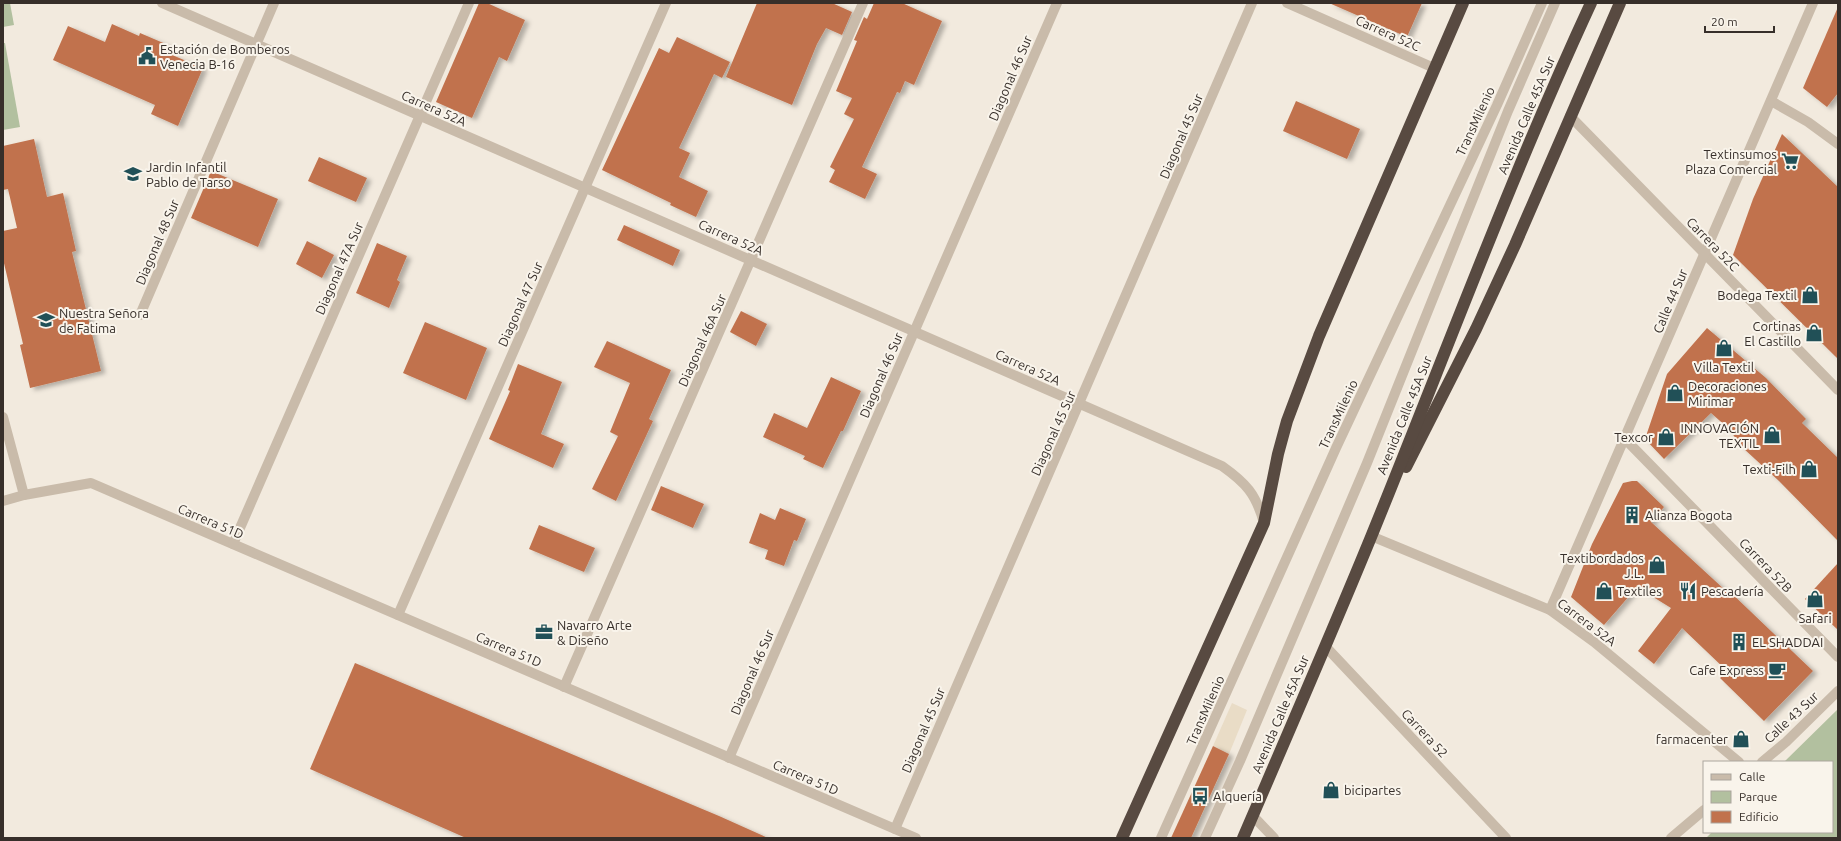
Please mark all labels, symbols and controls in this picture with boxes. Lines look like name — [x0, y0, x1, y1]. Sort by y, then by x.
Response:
scale bar — [1705, 8, 1774, 34]
street label: Carrera 52C — [1354, 13, 1422, 53]
text: 20 m — [1711, 15, 1738, 28]
street label: Diagonal 46 Sur — [986, 33, 1034, 123]
place label: Estación de Bomberos Venecia B-16 — [160, 42, 290, 71]
public building icon: Estación de Bomberos Venecia B-16 — [137, 46, 157, 66]
street label: Avenida Calle 45A Sur — [1495, 54, 1557, 176]
street label: TransMilenio — [1453, 84, 1497, 158]
street label: Carrera 52A — [399, 87, 469, 129]
street label: Diagonal 45 Sur — [1157, 91, 1205, 181]
place label: Textinsumos Plaza Comercial — [1685, 147, 1778, 176]
supermarket icon: Textinsumos Plaza Comercial — [1780, 151, 1800, 171]
place label: Jardin Infantil Pablo de Tarso — [146, 160, 231, 189]
school or university icon: Jardin Infantil Pablo de Tarso — [123, 164, 143, 184]
street label: Diagonal 48 Sur — [133, 197, 181, 287]
street label: Carrera 52C — [1684, 214, 1742, 274]
street label: Carrera 52A — [696, 216, 766, 258]
street label: Diagonal 47A Sur — [312, 219, 366, 316]
street label: Diagonal 47 Sur — [495, 259, 545, 349]
street label: Calle 44 Sur — [1650, 267, 1690, 335]
shop icon: Bodega Textil — [1800, 285, 1820, 305]
place label: Bodega Textil — [1717, 288, 1798, 302]
street label: Diagonal 46A Sur — [675, 291, 729, 388]
place label: Nuestra Señora de Fatima — [59, 306, 149, 335]
school or university icon: Nuestra Señora de Fatima — [36, 310, 56, 330]
place label: Cortinas El Castillo — [1744, 319, 1801, 348]
shop icon: Cortinas El Castillo — [1804, 323, 1824, 343]
street label: Diagonal 46 Sur — [857, 330, 905, 420]
shop icon: Villa Textil — [1714, 338, 1734, 358]
street label: Carrera 52A — [993, 346, 1063, 388]
street label: Avenida Calle 45A Sur — [1374, 354, 1434, 476]
place label: Villa Textil — [1694, 360, 1755, 374]
street label: TransMilenio — [1316, 377, 1360, 451]
place label: Decoraciones Mirimar — [1688, 379, 1767, 408]
shop icon: Decoraciones Mirimar — [1665, 383, 1685, 403]
street label: Diagonal 45 Sur — [1028, 388, 1078, 478]
place label: INNOVACIÓN TEXTIL — [1681, 421, 1759, 450]
shop icon: INNOVACIÓN TEXTIL — [1762, 425, 1782, 445]
shop icon: Texcor — [1656, 427, 1676, 447]
place label: Texcor — [1614, 430, 1653, 444]
shop icon: Texti-Filh — [1799, 459, 1819, 479]
place label: Texti-Filh — [1743, 462, 1796, 476]
street label: Carrera 51D — [176, 501, 246, 541]
building icon: Alianza Bogota — [1622, 505, 1642, 525]
place label: Alianza Bogota — [1645, 508, 1732, 522]
street label: Carrera 52B — [1737, 535, 1795, 595]
place label: Textibordados J.L. — [1560, 551, 1644, 580]
shop icon: Textibordados J.L. — [1647, 555, 1667, 575]
shop icon: Textiles — [1594, 581, 1614, 601]
restaurant icon: Pescadería — [1678, 581, 1698, 601]
place label: Textiles — [1617, 584, 1662, 598]
place label: Pescadería — [1701, 584, 1764, 598]
shop icon: Safari — [1805, 589, 1825, 609]
street label: Carrera 52A — [1555, 596, 1619, 649]
place label: Safari — [1798, 611, 1832, 625]
place label: Navarro Arte & Diseño — [557, 618, 632, 647]
office icon: Navarro Arte & Diseño — [534, 622, 554, 642]
street label: Diagonal 46 Sur — [728, 627, 776, 717]
street label: Carrera 51D — [474, 629, 544, 669]
building icon: EL SHADDAI — [1729, 632, 1749, 652]
place label: EL SHADDAI — [1752, 635, 1823, 649]
street label: Avenida Calle 45A Sur — [1249, 653, 1311, 775]
cafe icon: Cafe Express — [1767, 660, 1787, 680]
place label: Cafe Express — [1689, 663, 1764, 677]
street label: TransMilenio — [1183, 673, 1227, 747]
street label: Diagonal 45 Sur — [899, 685, 947, 775]
street label: Calle 43 Sur — [1761, 688, 1821, 745]
street label: Carrera 52 — [1399, 706, 1451, 760]
shop icon: farmacenter — [1731, 729, 1751, 749]
place label: farmacenter — [1656, 732, 1728, 746]
street label: Carrera 51D — [771, 757, 841, 797]
legend — [1703, 761, 1833, 833]
text: Calle — [1739, 770, 1765, 783]
shop icon: bicipartes — [1321, 780, 1341, 800]
place label: bicipartes — [1344, 783, 1401, 797]
bus stop icon: Alquería — [1190, 786, 1210, 806]
place label: Alquería — [1213, 789, 1262, 803]
text: Parque — [1739, 790, 1777, 803]
text: Edificio — [1739, 810, 1779, 823]

